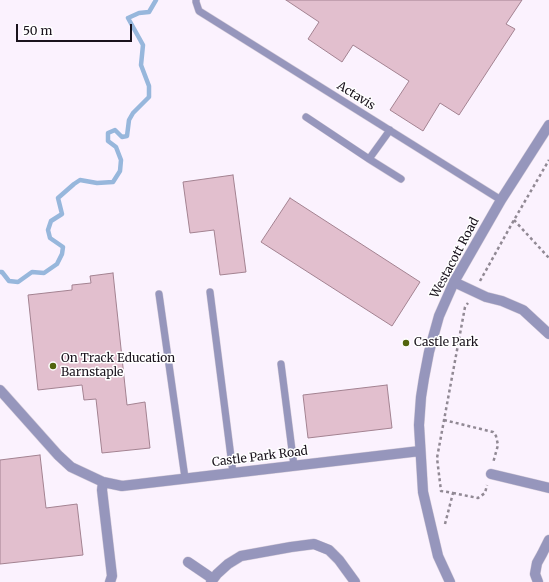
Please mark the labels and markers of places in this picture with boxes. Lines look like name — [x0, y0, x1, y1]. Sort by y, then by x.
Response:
place label: Castle Park — [414, 336, 478, 350]
marker: Castle Park — [401, 338, 411, 348]
place label: On Track Education Barnstaple — [61, 352, 175, 380]
marker: On Track Education Barnstaple — [48, 361, 58, 371]

